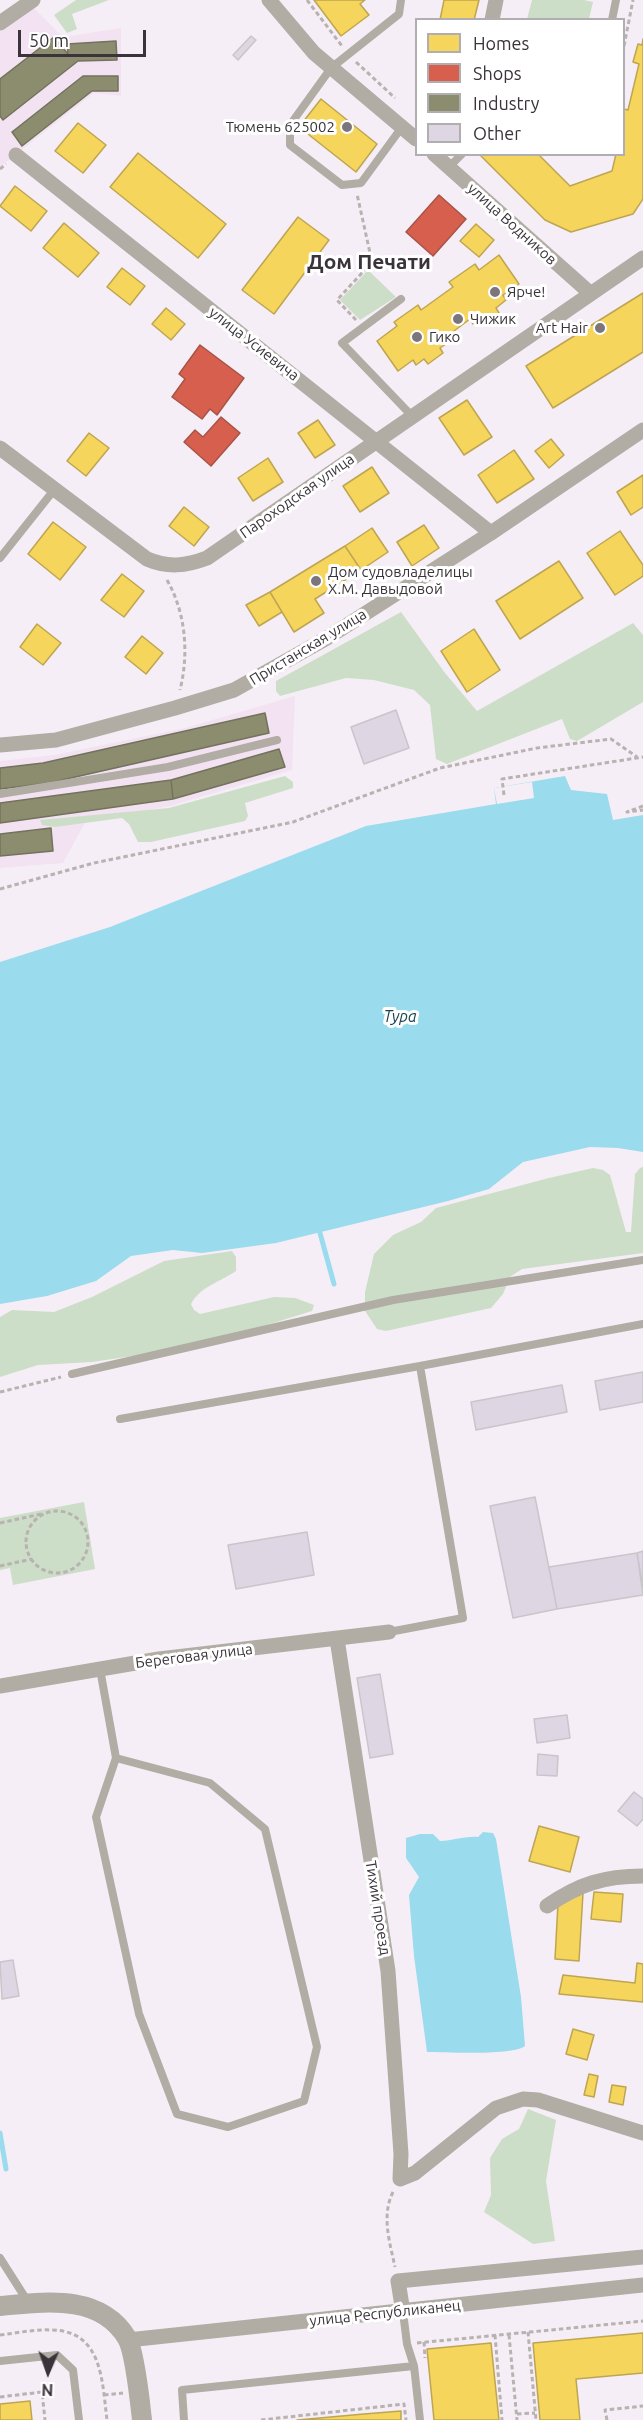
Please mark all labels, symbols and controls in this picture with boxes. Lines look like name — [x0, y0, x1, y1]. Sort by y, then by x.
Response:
scale bar — [21, 18, 148, 56]
legend — [415, 18, 625, 156]
text: 50 m — [29, 30, 69, 50]
text: Homes — [473, 33, 529, 53]
text: Shops — [473, 63, 522, 83]
text: Industry — [473, 93, 539, 113]
place label: Тюмень 625002 — [226, 118, 335, 136]
marker: Тюмень 625002 — [340, 120, 354, 134]
text: Other — [473, 123, 521, 143]
street label: улица Водников — [464, 179, 560, 269]
district label: Дом Печати — [307, 249, 431, 275]
place label: Ярче! — [507, 283, 545, 301]
marker: Ярче! — [488, 285, 502, 299]
street label: улица Усиевича — [205, 303, 303, 385]
place label: Чижик — [470, 310, 516, 328]
marker: Чижик — [451, 312, 465, 326]
place label: Art Hair — [536, 319, 588, 337]
marker: Art Hair — [593, 321, 607, 335]
place label: Гико — [429, 328, 460, 346]
marker: Гико — [410, 330, 424, 344]
street label: Пароходская улица — [236, 450, 358, 542]
place label: Дом судовладелицы Х.М. Давыдовой — [328, 563, 473, 598]
marker: Дом судовладелицы Х.М. Давыдовой — [309, 574, 323, 588]
street label: Пристанская улица — [246, 605, 370, 689]
water label: Тура — [383, 1007, 417, 1027]
street label: Береговая улица — [134, 1640, 254, 1672]
street label: Тихий проезд — [362, 1859, 394, 1957]
street label: улица Республиканец — [309, 2296, 461, 2330]
north arrow — [18, 2342, 78, 2402]
text: N — [41, 2381, 54, 2399]

